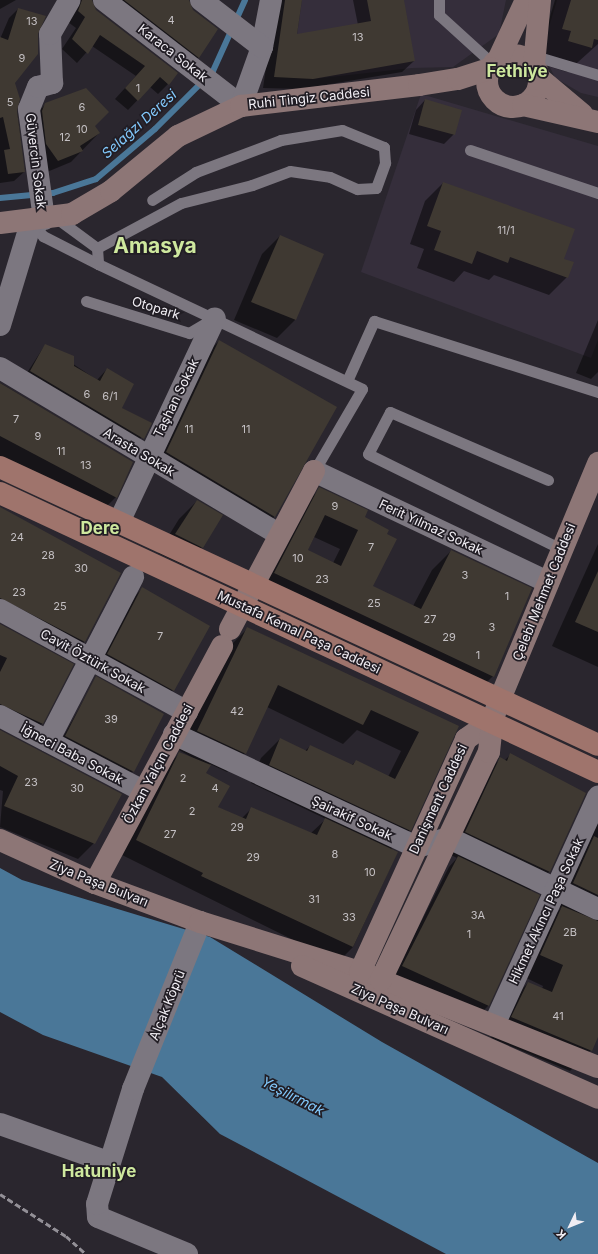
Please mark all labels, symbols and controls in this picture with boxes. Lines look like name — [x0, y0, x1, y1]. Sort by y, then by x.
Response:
house number: 4 — [167, 13, 175, 27]
house number: 13 — [26, 14, 38, 28]
street label: Karaca Sokak — [135, 21, 211, 85]
house number: 13 — [352, 30, 364, 44]
house number: 9 — [19, 51, 25, 65]
district label: Fethiye — [486, 62, 548, 82]
house number: 1 — [136, 81, 140, 95]
street label: Ruhi Tingiz Caddesi — [248, 84, 370, 112]
water label: Selağzı Deresi — [98, 86, 180, 162]
house number: 5 — [7, 95, 13, 109]
house number: 6 — [79, 100, 85, 114]
street label: Güvercin Sokak — [22, 112, 50, 210]
house number: 10 — [76, 122, 88, 136]
house number: 12 — [59, 130, 71, 144]
house number: 11/1 — [497, 223, 515, 237]
district label: Amasya — [113, 233, 197, 259]
street label: Otopark — [130, 293, 182, 323]
street label: Taşhan Sokak — [150, 356, 202, 440]
house number: 6 — [84, 387, 90, 401]
house number: 6/1 — [102, 389, 118, 403]
house number: 7 — [13, 412, 19, 426]
house number: 11 — [185, 422, 193, 436]
house number: 11 — [242, 422, 250, 436]
street label: Arasta Sokak — [100, 424, 178, 480]
house number: 9 — [35, 429, 41, 443]
house number: 11 — [57, 444, 65, 458]
house number: 13 — [80, 458, 92, 472]
street label: Ferit Yılmaz Sokak — [377, 496, 485, 558]
house number: 9 — [332, 499, 338, 513]
district label: Dere — [80, 519, 120, 539]
street label: Çelebi Mehmet Caddesi — [509, 521, 579, 663]
house number: 24 — [10, 530, 24, 544]
house number: 7 — [368, 540, 374, 554]
house number: 28 — [41, 548, 55, 562]
house number: 10 — [292, 551, 304, 565]
house number: 30 — [74, 561, 88, 575]
house number: 3 — [462, 568, 468, 582]
house number: 23 — [315, 572, 329, 586]
house number: 23 — [12, 585, 26, 599]
street label: Mustafa Kemal Paşa Caddesi — [215, 587, 383, 677]
house number: 1 — [505, 589, 509, 603]
house number: 25 — [367, 596, 381, 610]
house number: 25 — [53, 599, 67, 613]
house number: 27 — [424, 612, 436, 626]
house number: 3 — [489, 620, 495, 634]
street label: Cavit Öztürk Sokak — [38, 626, 148, 696]
house number: 7 — [157, 629, 163, 643]
house number: 29 — [442, 630, 456, 644]
house number: 1 — [476, 648, 480, 662]
street label: Özkan Yalçın Caddesi — [120, 701, 196, 827]
house number: 42 — [230, 704, 244, 718]
house number: 39 — [104, 712, 118, 726]
street label: İğneci Baba Sokak — [18, 720, 126, 788]
street label: Danişment Caddesi — [406, 742, 470, 856]
house number: 2 — [180, 771, 186, 785]
house number: 23 — [24, 775, 38, 789]
house number: 30 — [70, 781, 84, 795]
house number: 4 — [211, 781, 219, 795]
street label: Şairakif Sokak — [309, 792, 395, 844]
house number: 2 — [189, 804, 195, 818]
house number: 29 — [230, 820, 244, 834]
house number: 27 — [164, 827, 176, 841]
street label: Hikmet Akıncı Paşa Sokak — [505, 836, 587, 986]
house number: 8 — [332, 847, 338, 861]
house number: 29 — [246, 850, 260, 864]
street label: Ziya Paşa Bulvarı — [47, 856, 151, 910]
house number: 10 — [364, 865, 376, 879]
house number: 31 — [308, 892, 320, 906]
house number: 3A — [471, 908, 485, 922]
house number: 33 — [342, 910, 356, 924]
house number: 2B — [563, 925, 577, 939]
house number: 1 — [467, 927, 471, 941]
street label: Alçak Köprü — [146, 968, 188, 1042]
street label: Ziya Paşa Bulvarı — [349, 980, 451, 1038]
house number: 41 — [552, 1009, 564, 1023]
water label: Yeşilırmak — [259, 1073, 327, 1119]
district label: Hatuniye — [62, 1162, 136, 1182]
north arrow — [550, 1206, 590, 1246]
text: K — [553, 1227, 569, 1242]

